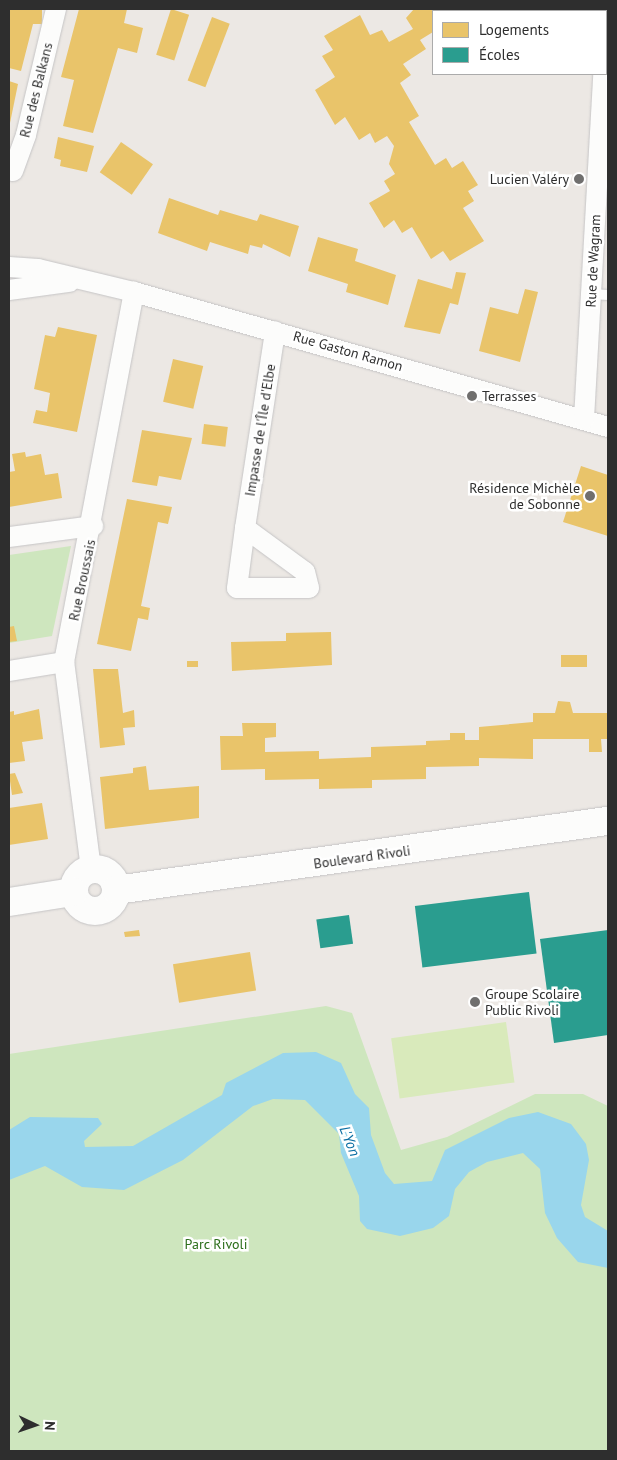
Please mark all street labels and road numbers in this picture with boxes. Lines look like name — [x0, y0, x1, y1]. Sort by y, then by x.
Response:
street label: Rue des Balkans — [16, 41, 56, 139]
street label: Rue de Wagram — [582, 214, 604, 308]
street label: Rue Gaston Ramon — [291, 327, 405, 375]
street label: Impasse de l'Île d'Elbe — [241, 363, 279, 497]
street label: Rue Broussais — [65, 538, 99, 622]
street label: Boulevard Rivoli — [312, 842, 412, 872]

